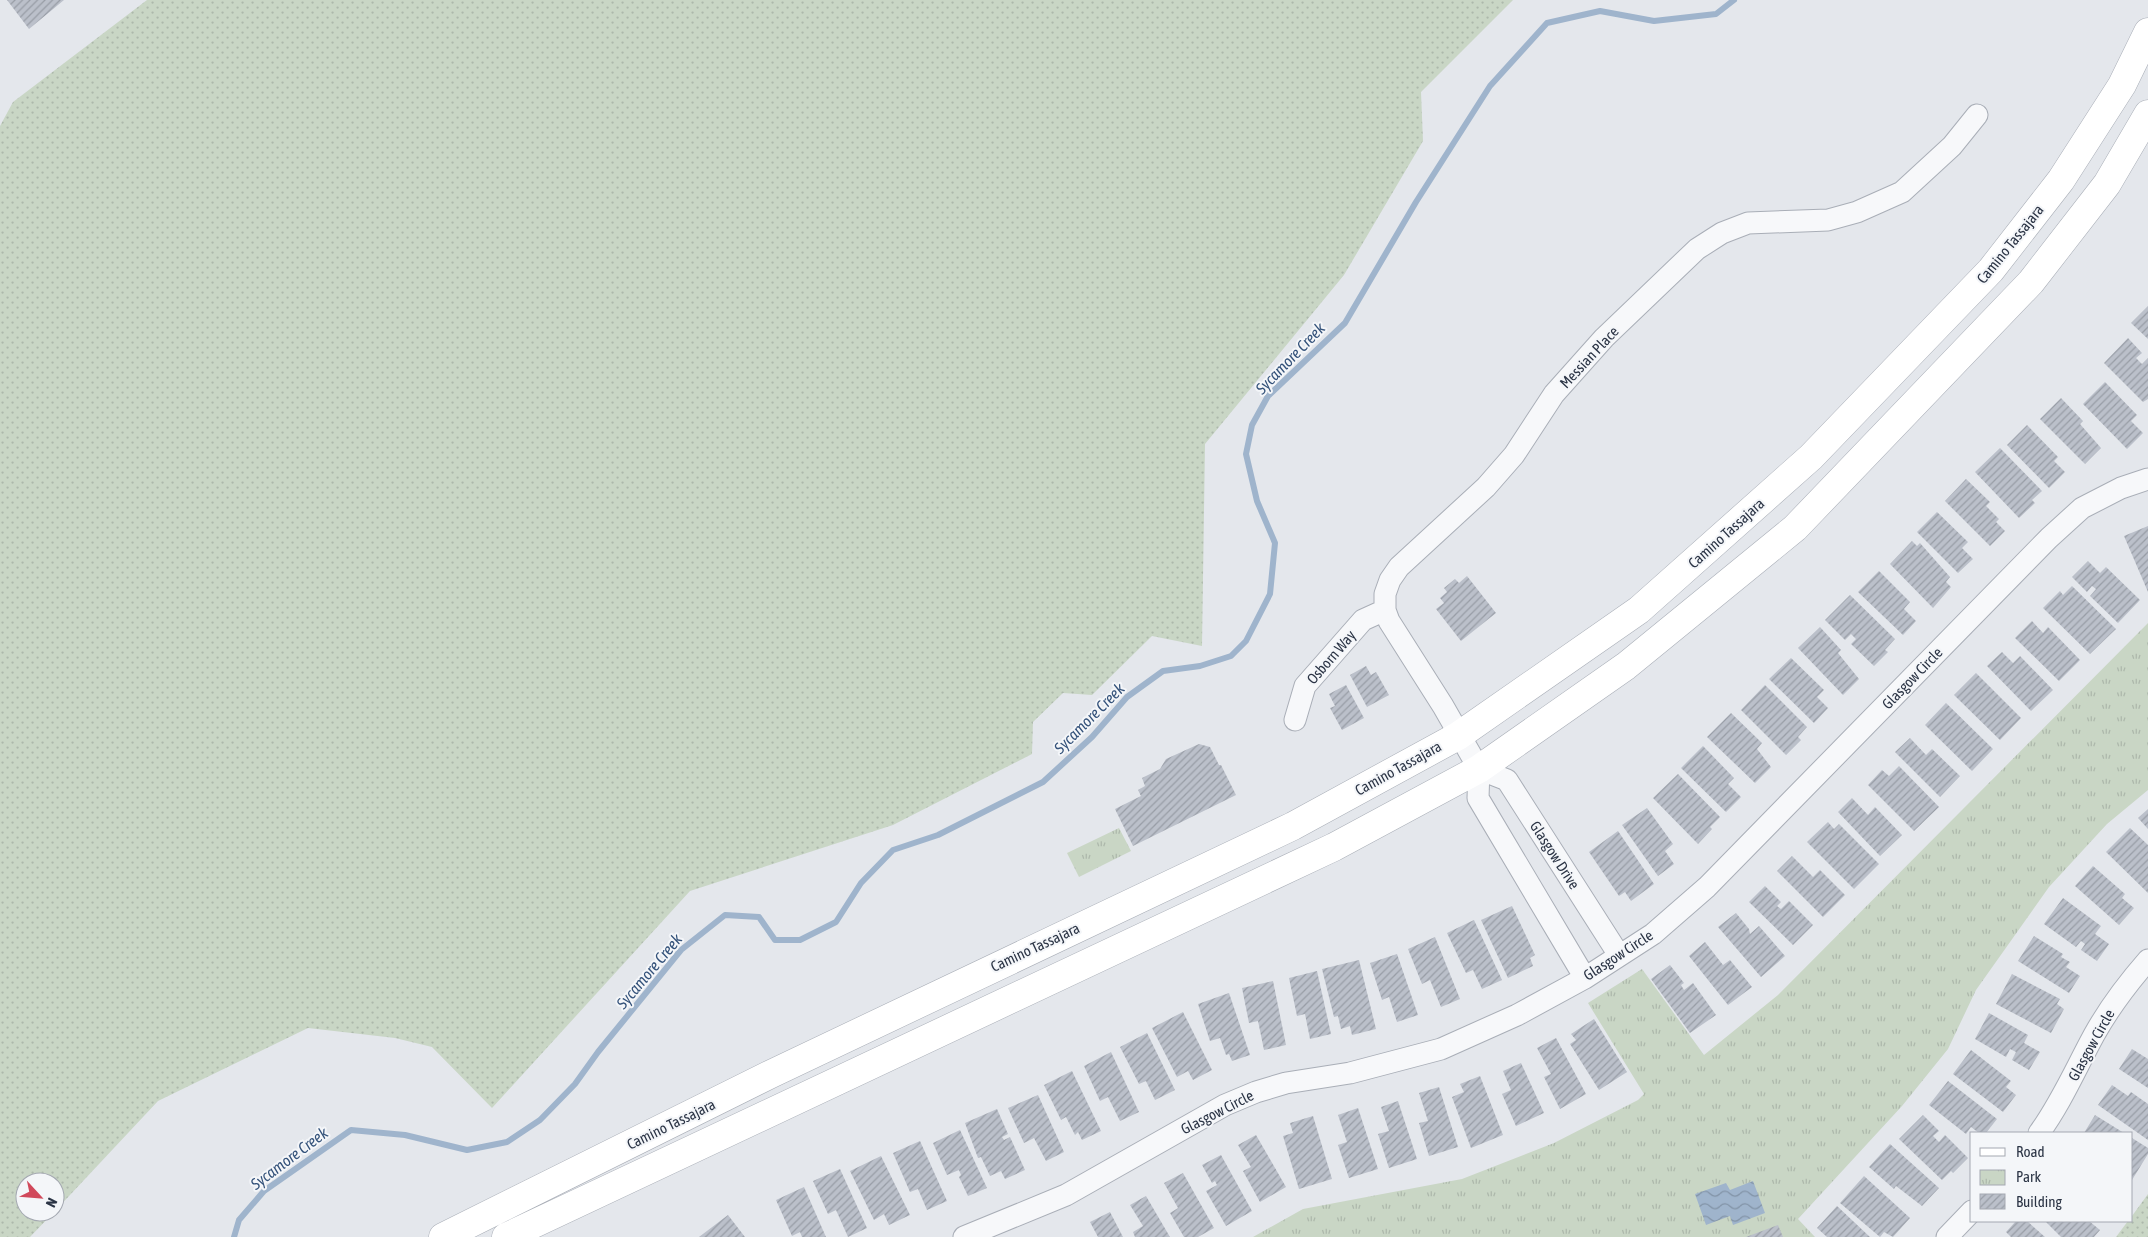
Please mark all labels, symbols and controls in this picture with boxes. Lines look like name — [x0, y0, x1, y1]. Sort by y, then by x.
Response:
street label: Camino Tassajara — [1973, 201, 2047, 287]
water label: Sycamore Creek — [1251, 318, 1330, 399]
street label: Messian Place — [1556, 323, 1622, 391]
street label: Camino Tassajara — [1685, 495, 1767, 571]
street label: Osborn Way — [1303, 627, 1359, 687]
street label: Glasgow Circle — [1878, 644, 1946, 712]
water label: Sycamore Creek — [1049, 679, 1129, 758]
street label: Camino Tassajara — [1352, 737, 1444, 799]
street label: Glasgow Drive — [1527, 818, 1583, 892]
street label: Camino Tassajara — [988, 919, 1082, 975]
street label: Glasgow Circle — [1580, 926, 1656, 984]
water label: Sycamore Creek — [612, 929, 687, 1013]
street label: Glasgow Circle — [2064, 1006, 2118, 1084]
street label: Glasgow Circle — [1178, 1086, 1256, 1138]
street label: Camino Tassajara — [624, 1095, 718, 1153]
water label: Sycamore Creek — [246, 1123, 332, 1194]
legend — [1970, 1132, 2133, 1222]
text: Road — [2016, 1143, 2045, 1160]
text: Park — [2016, 1168, 2041, 1185]
north arrow — [15, 1172, 65, 1222]
text: Building — [2016, 1193, 2062, 1210]
text: N — [43, 1195, 61, 1210]

